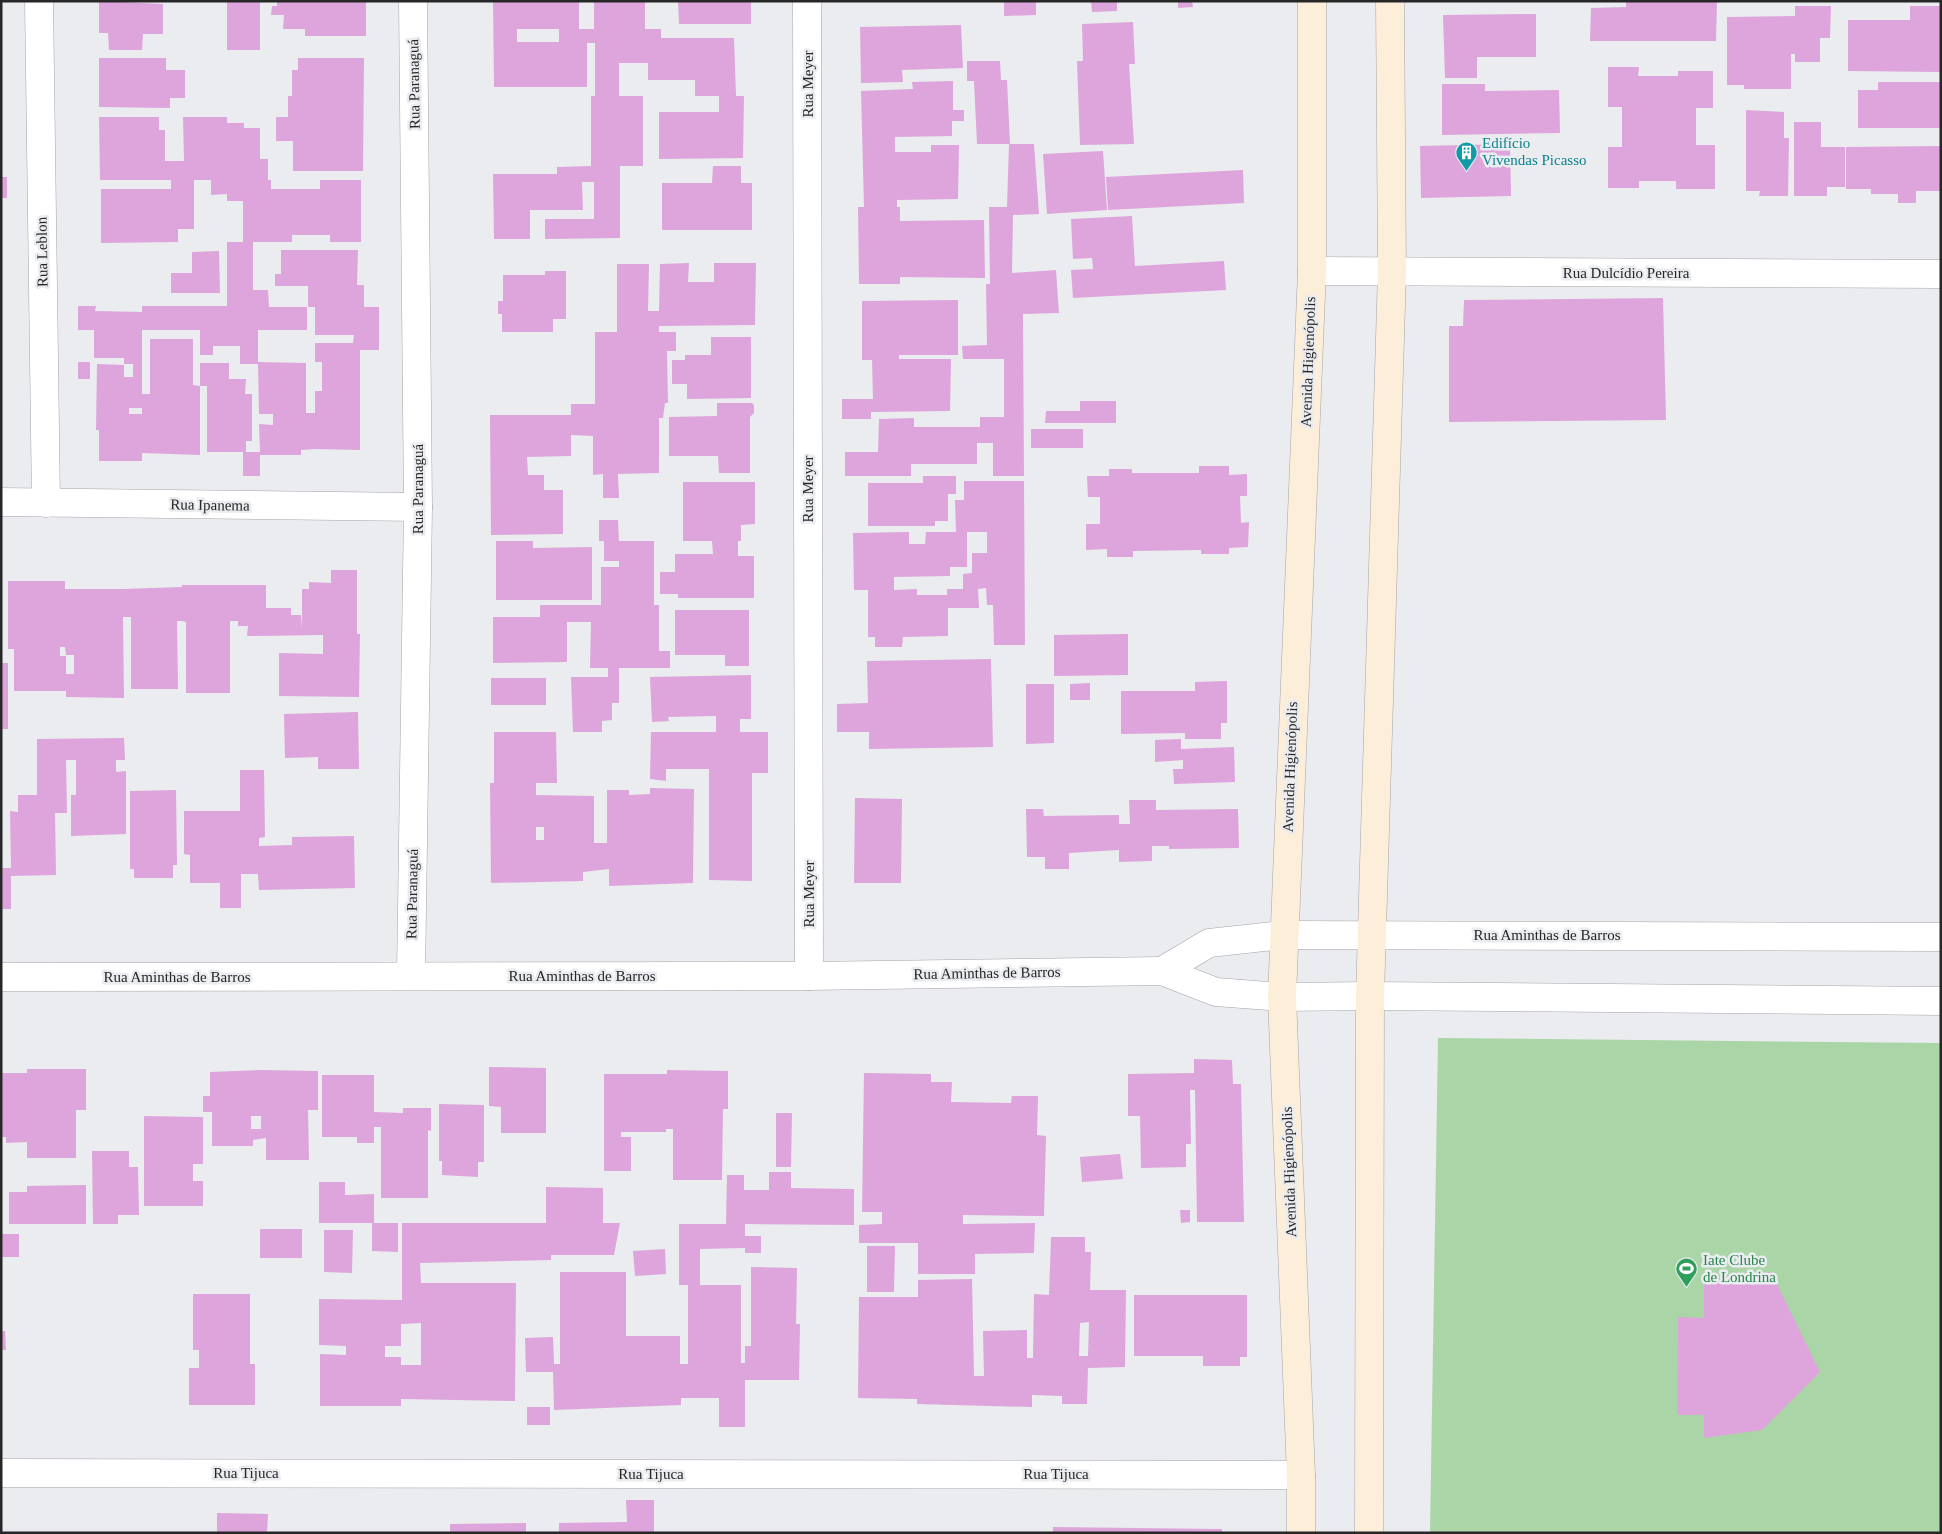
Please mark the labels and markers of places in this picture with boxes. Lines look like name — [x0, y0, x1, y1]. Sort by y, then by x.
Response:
place label: Edifício Vivendas Picasso — [1482, 135, 1587, 168]
building icon: Edifício Vivendas Picasso — [1454, 140, 1478, 171]
place label: Iate Clube de Londrina — [1703, 1252, 1776, 1285]
sports icon: Iate Clube de Londrina — [1675, 1257, 1699, 1288]

